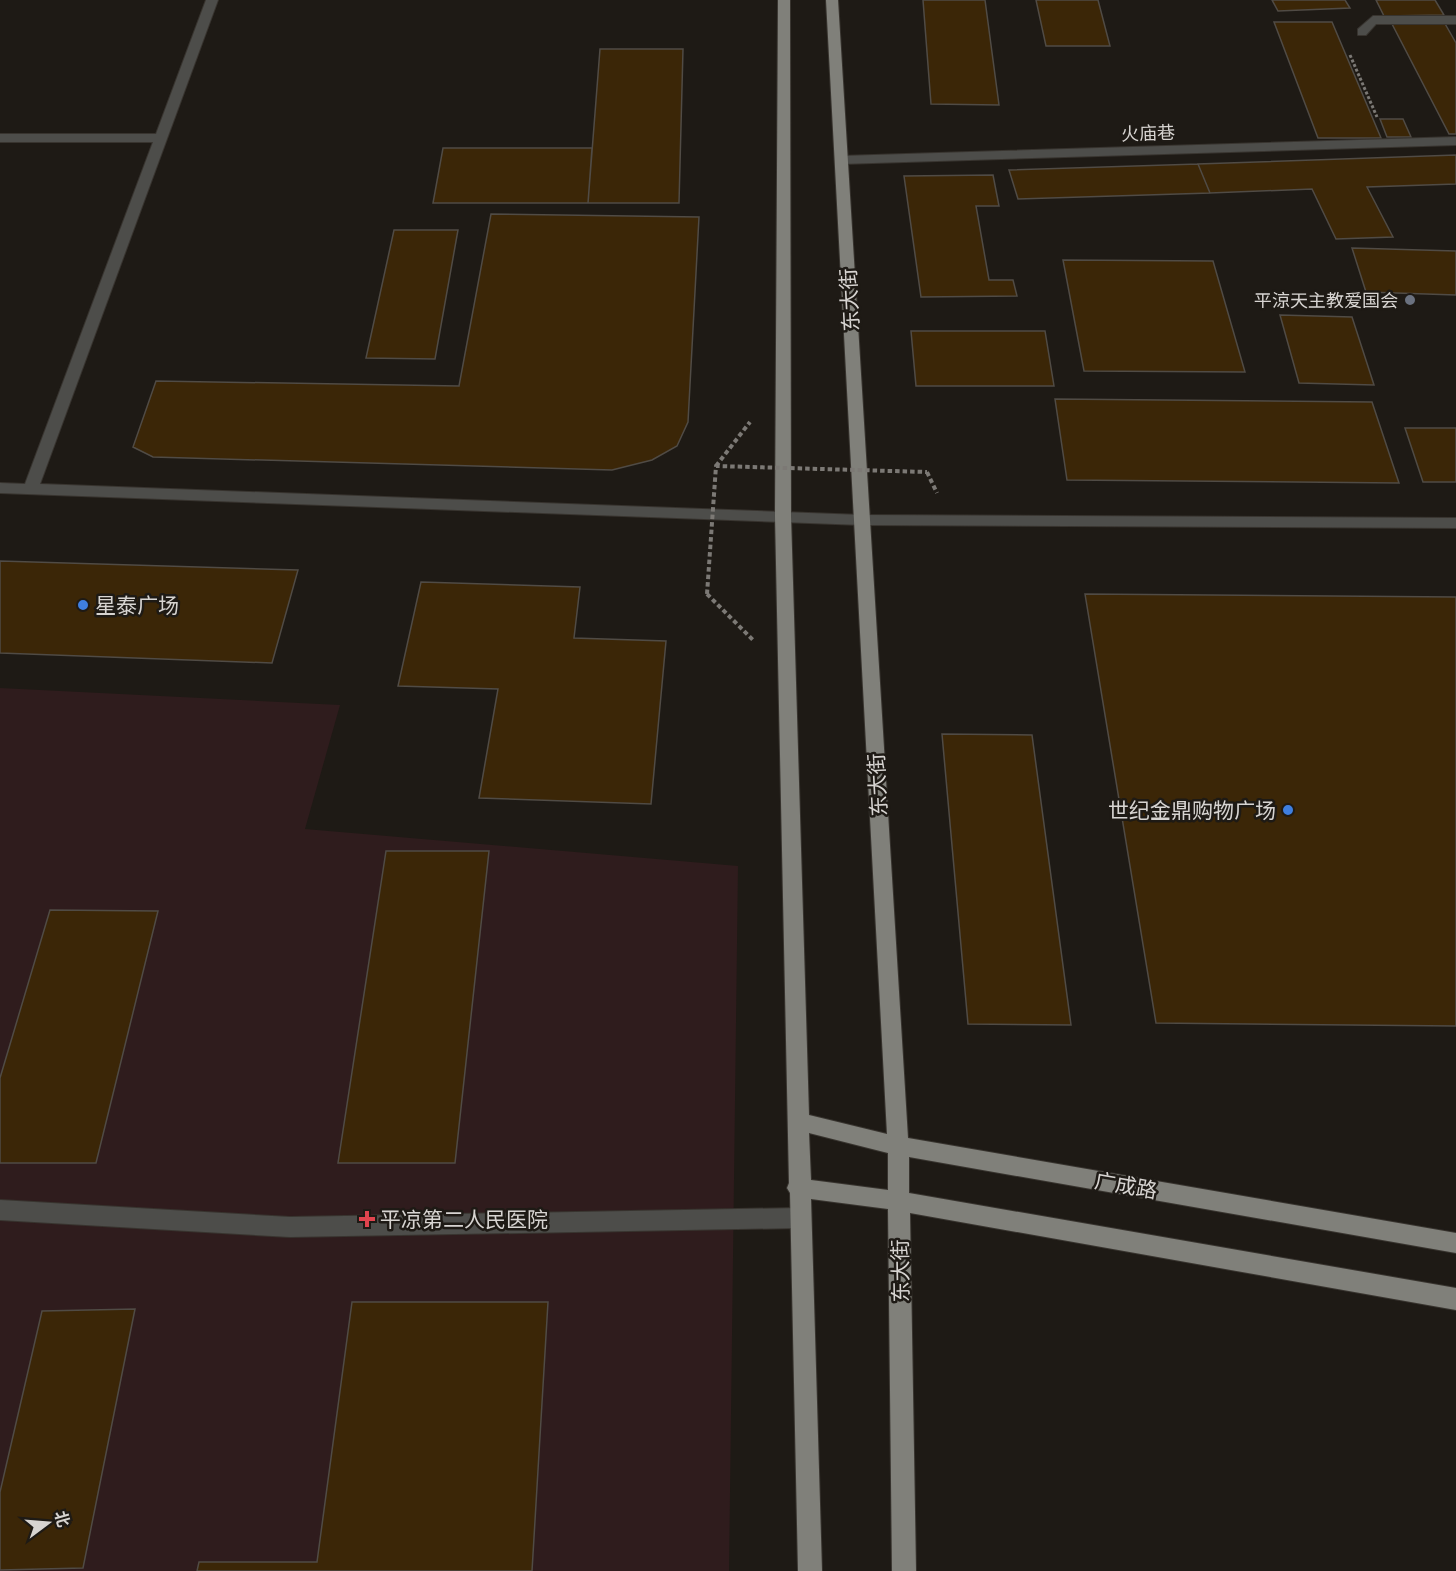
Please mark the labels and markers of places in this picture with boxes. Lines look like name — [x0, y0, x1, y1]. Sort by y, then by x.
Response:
place label: 平涼天主教爱国会 — [1254, 290, 1398, 311]
marker: 平涼天主教爱国会 — [1403, 293, 1417, 307]
place label: 星泰广场 — [95, 593, 179, 617]
marker: 星泰广场 — [76, 598, 90, 612]
place label: 世纪金鼎购物广场 — [1108, 798, 1276, 822]
marker: 世纪金鼎购物广场 — [1281, 803, 1295, 817]
place label: 平凉第二人民医院 — [380, 1207, 548, 1231]
marker: 平凉第二人民医院 — [358, 1210, 376, 1228]

